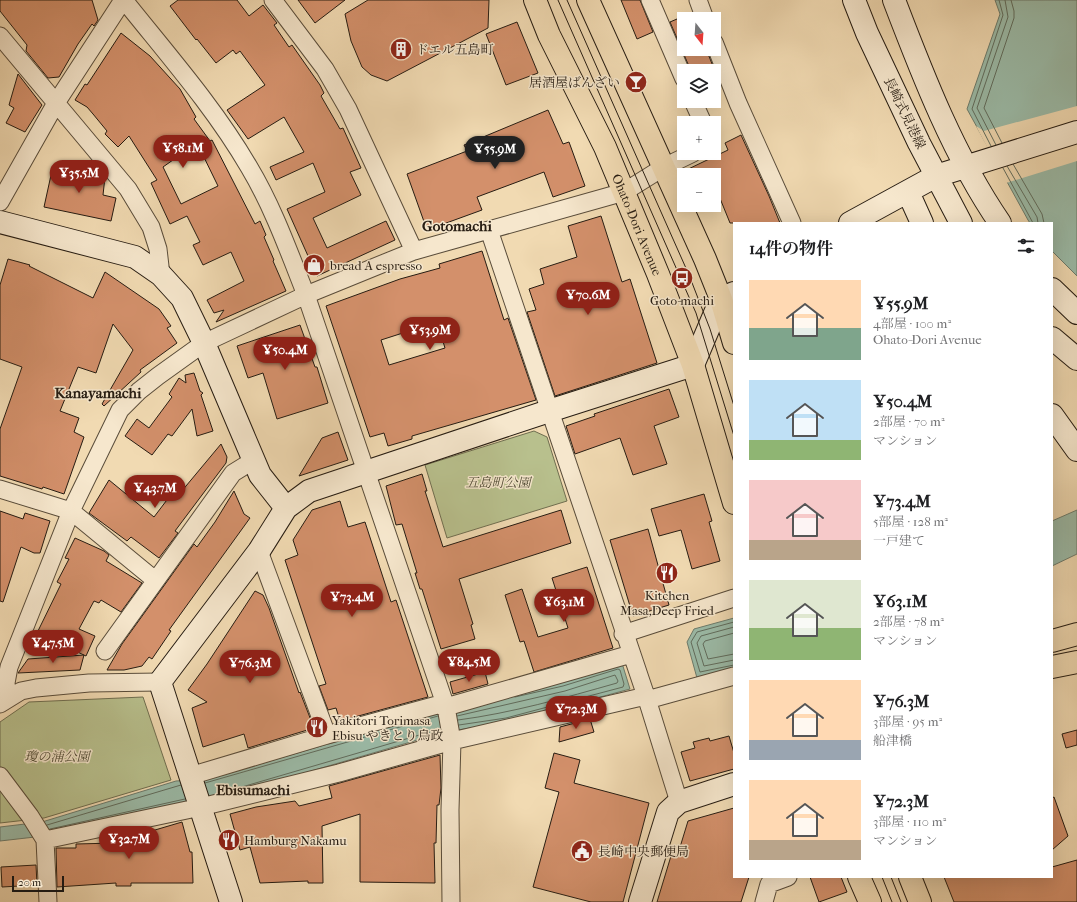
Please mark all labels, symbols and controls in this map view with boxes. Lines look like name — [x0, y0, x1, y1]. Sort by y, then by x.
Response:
north arrow — [677, 12, 721, 56]
map controls — [677, 12, 721, 212]
building icon: ドエル五島町 — [388, 36, 414, 62]
place label: ドエル五島町 — [416, 42, 493, 57]
button: layers — [677, 64, 721, 108]
bar icon: 居酒屋ばんざい — [623, 69, 649, 95]
place label: 居酒屋ばんざい — [529, 75, 620, 90]
street label: 長崎式見港線 — [881, 75, 929, 151]
button: + — [677, 116, 721, 160]
pin: ¥58.1M — [150, 135, 216, 169]
pin: ¥55.9M — [462, 136, 528, 170]
text: ¥58.1M — [162, 140, 204, 155]
text: ¥55.9M — [474, 141, 516, 156]
pin: ¥35.5M — [46, 160, 112, 194]
text: ¥35.5M — [59, 165, 99, 180]
button: − — [677, 168, 721, 212]
street label: Ohato-Dori Avenue — [609, 171, 665, 278]
district label: Gotomachi — [422, 217, 492, 235]
icon: filters — [1015, 235, 1037, 257]
text: 14件の物件 — [749, 238, 833, 258]
shop icon: bread A espresso — [301, 252, 327, 278]
place label: bread A espresso — [329, 258, 422, 273]
bus stop icon: Goto-machi — [669, 265, 695, 291]
pin: ¥70.6M — [555, 282, 621, 316]
text: ¥70.6M — [566, 287, 610, 302]
place label: Goto-machi — [650, 293, 714, 308]
text: ¥55.9M — [873, 293, 928, 313]
icon: home — [781, 296, 829, 344]
text: 4部屋 · 100 m² — [873, 316, 951, 331]
pin: ¥53.9M — [397, 317, 463, 351]
text: ¥53.9M — [409, 322, 451, 337]
text: Ohato-Dori Avenue — [873, 332, 982, 347]
pin: ¥50.4M — [252, 337, 318, 371]
text: ¥50.4M — [262, 342, 308, 357]
district label: Kanayamachi — [55, 384, 142, 402]
text: ¥50.4M — [873, 391, 932, 411]
icon: home — [781, 396, 829, 444]
text: 2部屋 · 70 m² — [873, 414, 945, 429]
text: マンション — [873, 433, 937, 448]
pin: ¥43.7M — [122, 475, 188, 509]
park label: 五島町公園 — [465, 475, 532, 490]
text: ¥43.7M — [133, 480, 177, 495]
text: ¥73.4M — [873, 491, 931, 511]
icon: home — [781, 496, 829, 544]
text: 5部屋 · 128 m² — [873, 514, 948, 529]
text: 一戸建て — [873, 533, 925, 548]
restaurant icon: Kitchen Masa,Deep Fried — [654, 560, 680, 586]
pin: ¥73.4M — [319, 584, 385, 618]
place label: Kitchen Masa,Deep Fried — [620, 588, 715, 618]
text: ¥73.4M — [330, 589, 374, 604]
pin: ¥63.1M — [531, 589, 597, 623]
text: ¥63.1M — [873, 591, 927, 611]
text: ¥63.1M — [543, 594, 585, 609]
icon: home — [781, 596, 829, 644]
text: 2部屋 · 78 m² — [873, 614, 944, 629]
pin: ¥47.5M — [20, 630, 86, 664]
text: マンション — [873, 633, 937, 648]
text: ¥47.5M — [32, 635, 74, 650]
pin: ¥84.5M — [436, 649, 502, 683]
pin: ¥76.3M — [217, 650, 283, 684]
text: ¥84.5M — [447, 654, 491, 669]
text: ¥76.3M — [228, 655, 272, 670]
text: ¥76.3M — [873, 691, 929, 711]
pin: ¥72.3M — [543, 696, 609, 730]
icon: home — [781, 696, 829, 744]
text: ¥72.3M — [555, 701, 597, 716]
place label: Yakitori Torimasa Ebisu やきとり鳥政 — [331, 713, 443, 743]
restaurant icon: Yakitori Torimasa Ebisu やきとり鳥政 — [304, 714, 330, 740]
text: 3部屋 · 95 m² — [873, 714, 942, 729]
text: 船津橋 — [873, 733, 912, 748]
park label: 瓊の浦公園 — [24, 749, 91, 764]
district label: Ebisumachi — [216, 781, 291, 799]
text: ¥72.3M — [873, 791, 929, 811]
icon: home — [781, 796, 829, 844]
text: 3部屋 · 110 m² — [873, 814, 946, 829]
pin: ¥32.7M — [96, 826, 162, 860]
restaurant icon: Hamburg Nakamu — [216, 827, 242, 853]
text: ¥32.7M — [108, 831, 150, 846]
place label: Hamburg Nakamu — [244, 833, 347, 848]
text: マンション — [873, 833, 937, 848]
public building icon: 長崎中央郵便局 — [569, 838, 595, 864]
place label: 長崎中央郵便局 — [598, 844, 689, 859]
scale bar — [12, 874, 64, 893]
text: 20 m — [18, 876, 41, 889]

